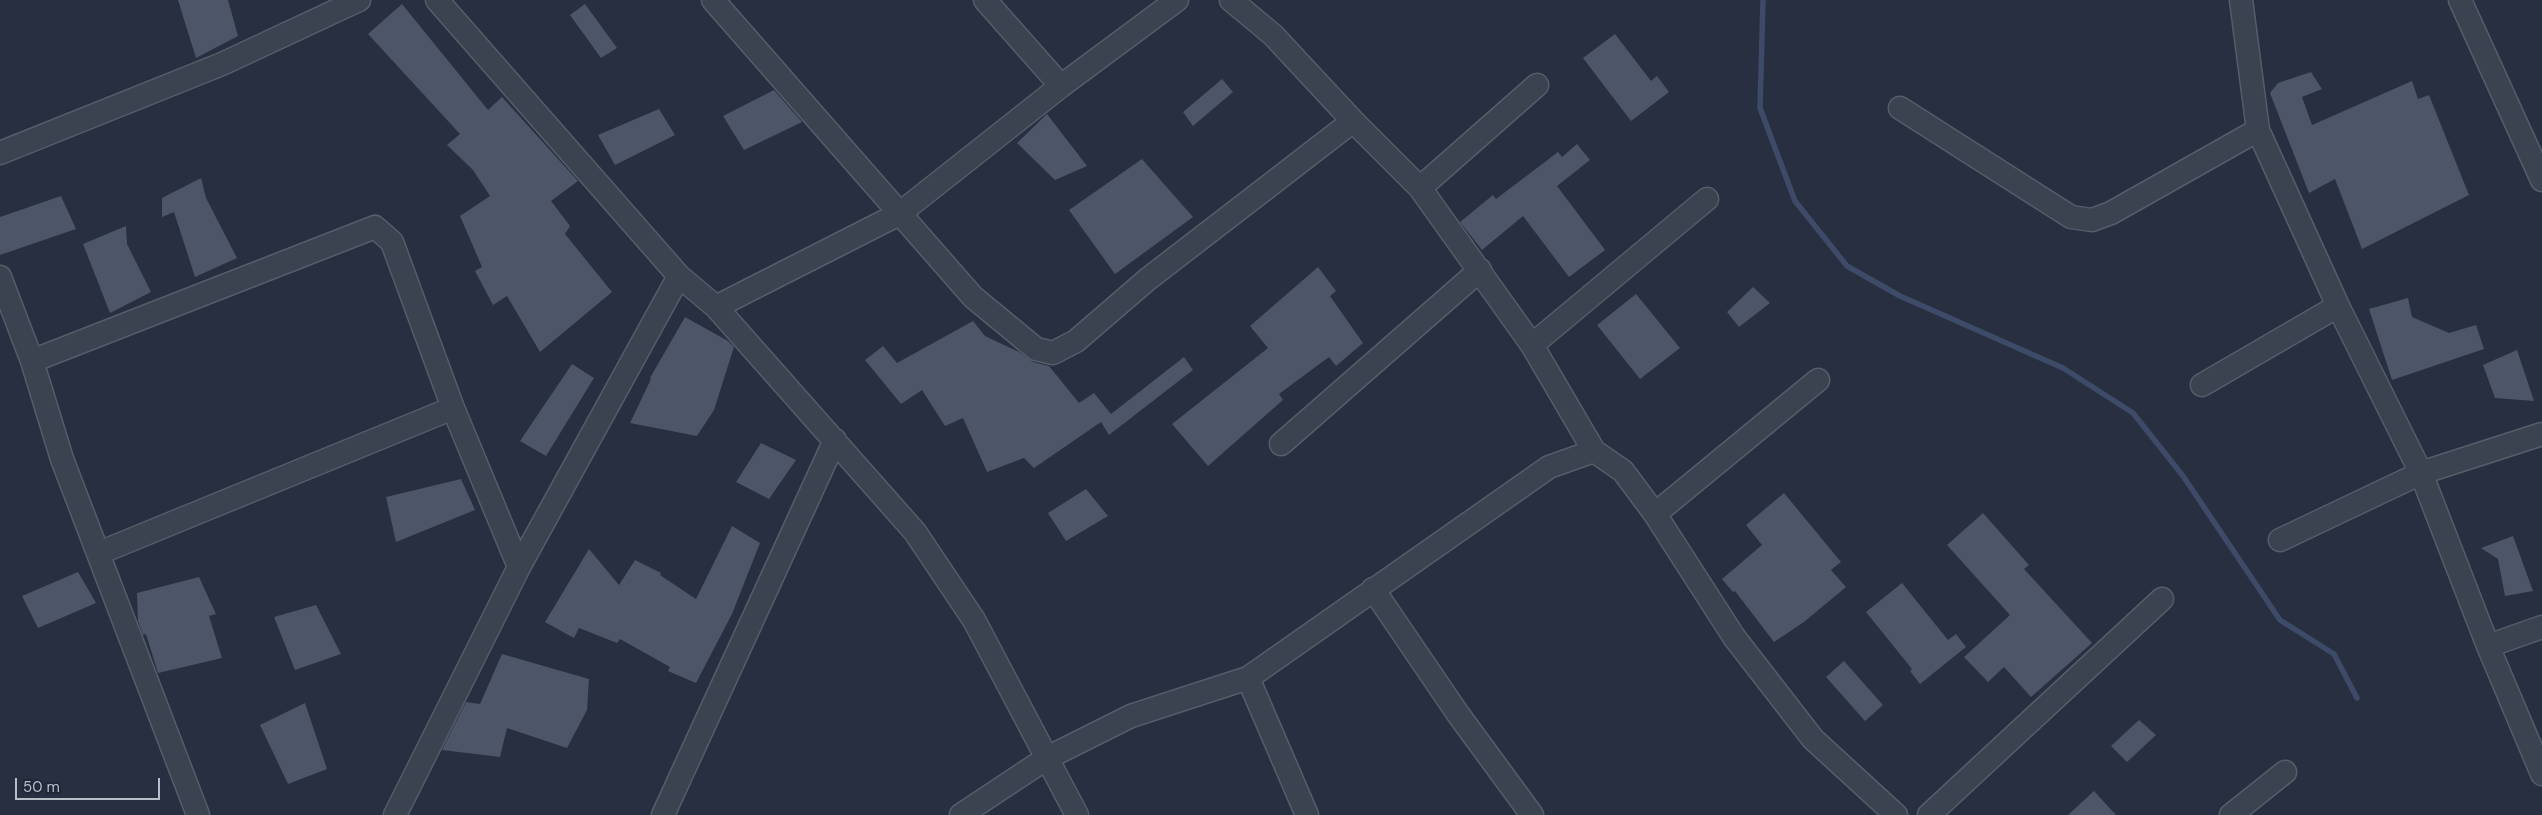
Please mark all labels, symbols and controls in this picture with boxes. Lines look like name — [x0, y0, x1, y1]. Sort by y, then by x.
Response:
scale bar — [18, 768, 162, 800]
text: 50 m — [23, 777, 60, 797]

